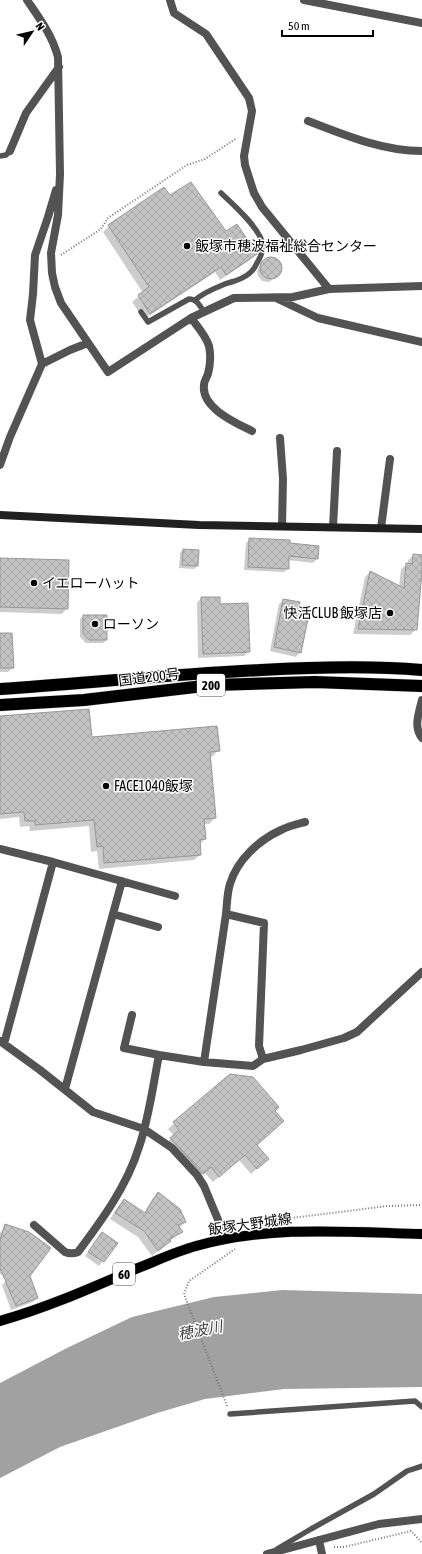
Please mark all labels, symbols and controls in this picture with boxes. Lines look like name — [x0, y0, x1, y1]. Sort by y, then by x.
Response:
north arrow — [12, 12, 52, 52]
scale bar — [282, 12, 373, 38]
text: 50 m — [288, 19, 310, 33]
text: N — [33, 20, 47, 32]
place label: 飯塚市穂波福祉総合センター — [195, 238, 377, 254]
marker: 飯塚市穂波福祉総合センター — [182, 241, 192, 251]
place label: イエローハット — [42, 575, 140, 591]
marker: イエローハット — [29, 578, 39, 588]
place label: 快活CLUB 飯塚店 — [283, 605, 382, 621]
marker: 快活CLUB 飯塚店 — [385, 608, 395, 618]
place label: ローソン — [103, 616, 159, 632]
marker: ローソン — [90, 619, 100, 629]
street label: 国道200号 — [117, 665, 181, 689]
road number: 200 — [197, 674, 225, 696]
place label: FACE1040飯塚 — [114, 778, 193, 794]
marker: FACE1040飯塚 — [101, 781, 111, 791]
street label: 飯塚大野城線 — [207, 1210, 293, 1238]
road number: 60 — [113, 1263, 135, 1285]
water label: 穂波川 — [176, 1317, 226, 1343]

